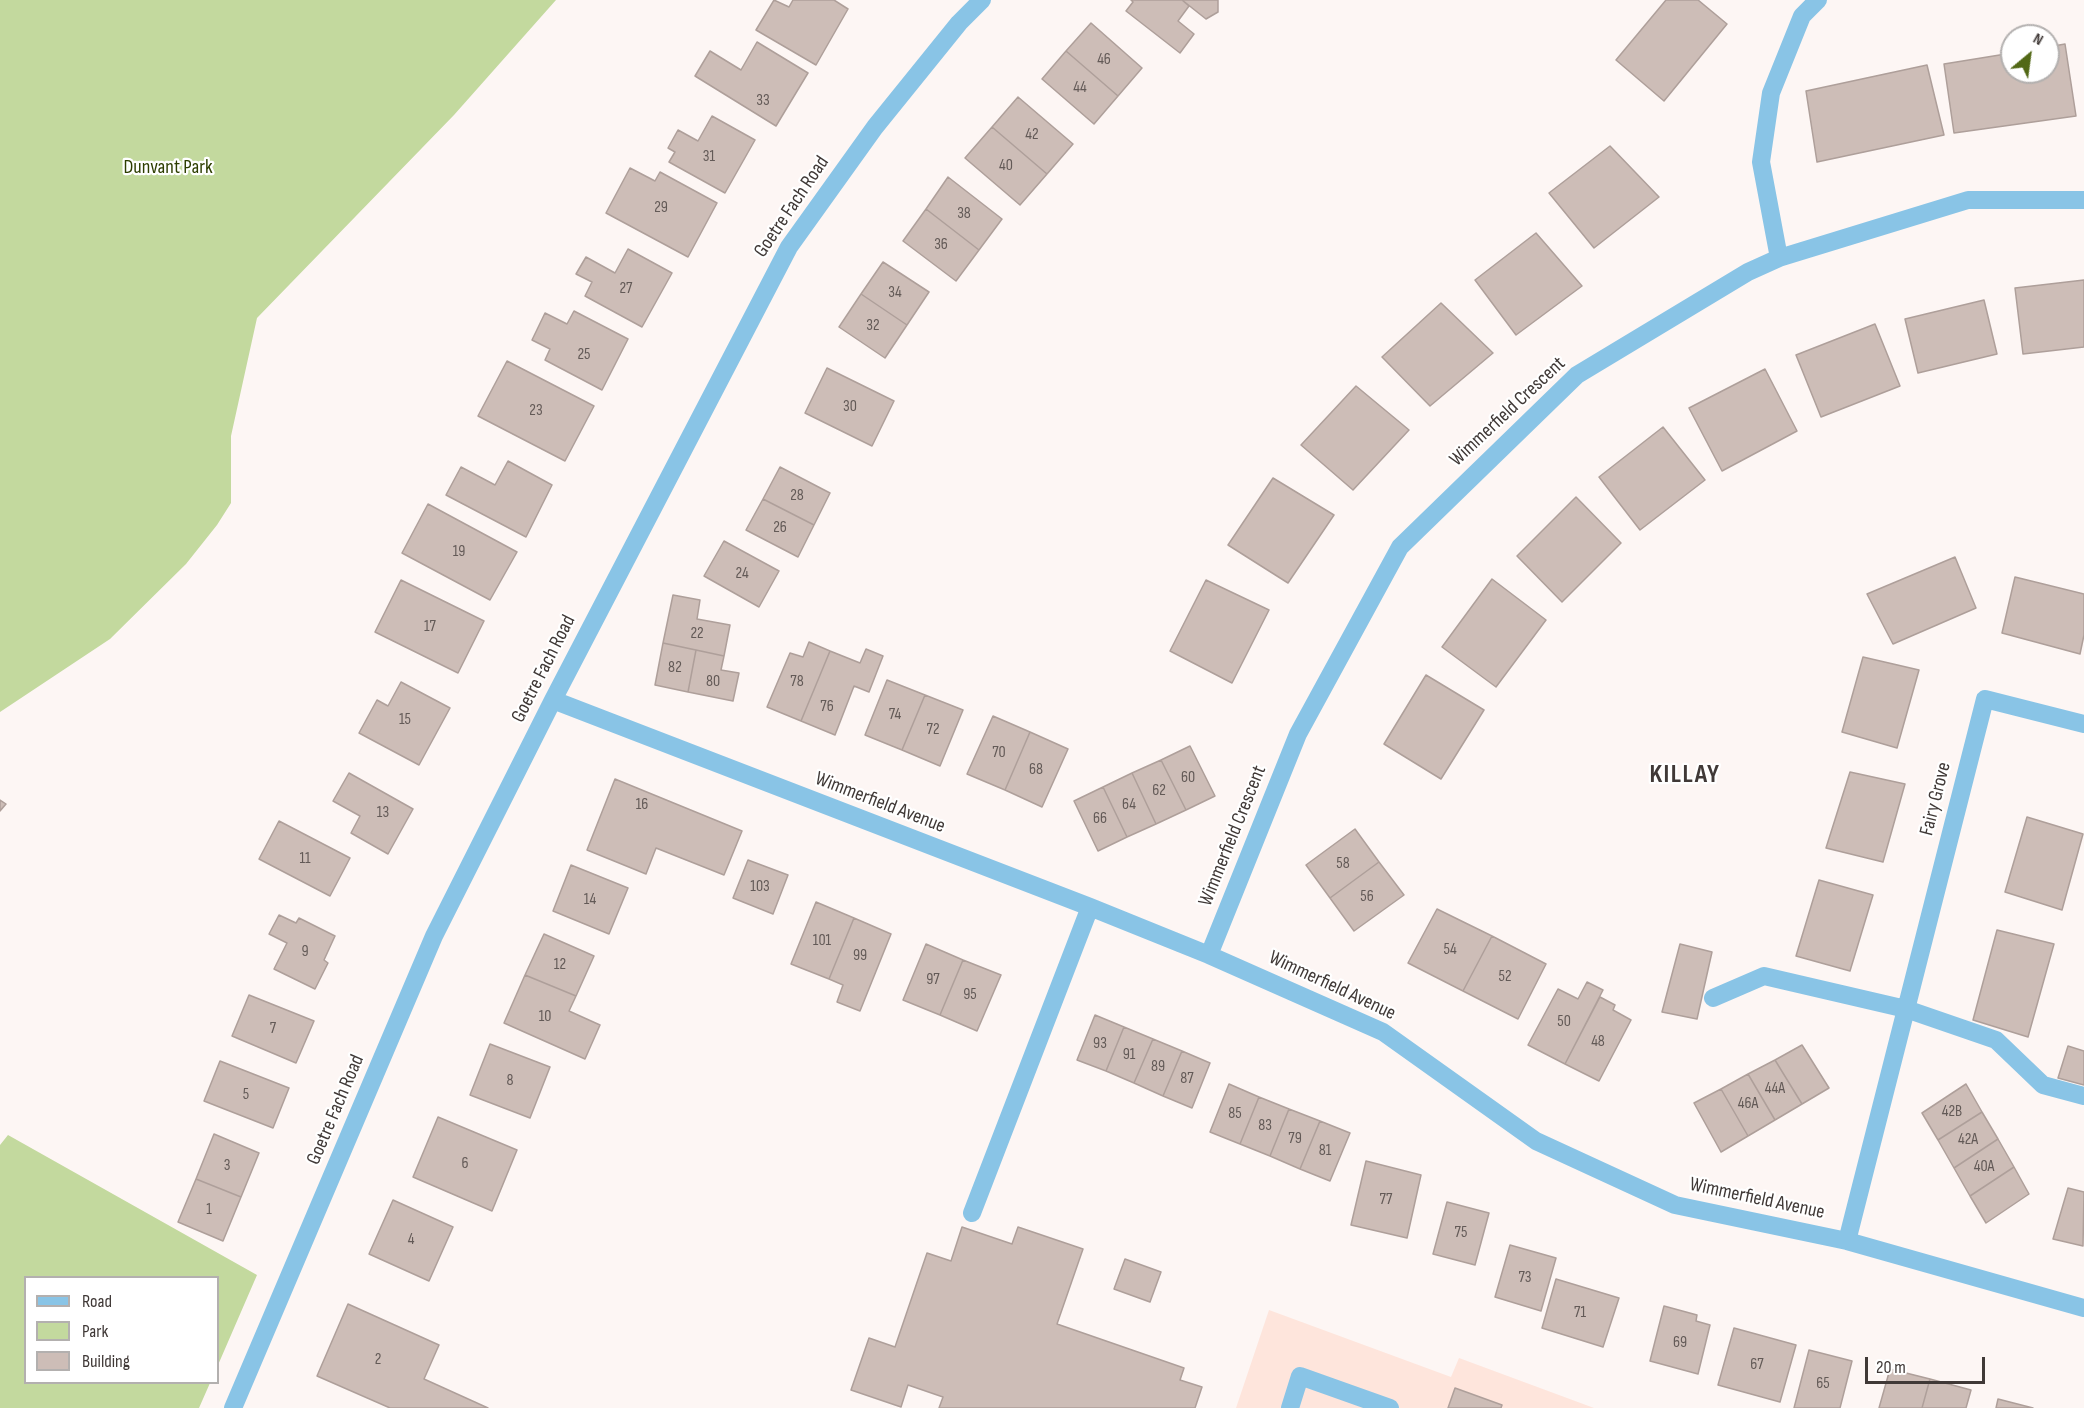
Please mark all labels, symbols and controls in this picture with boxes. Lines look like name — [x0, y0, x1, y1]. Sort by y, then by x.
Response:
north arrow — [2000, 24, 2060, 84]
text: N — [2030, 29, 2046, 50]
house number: 46 — [1097, 50, 1111, 70]
house number: 44 — [1073, 78, 1087, 98]
house number: 33 — [756, 91, 770, 111]
house number: 42 — [1025, 125, 1039, 145]
house number: 31 — [703, 147, 715, 167]
street label: Goetre Fach Road — [749, 152, 835, 262]
park label: Dunvant Park — [123, 156, 213, 180]
house number: 40 — [999, 156, 1013, 176]
house number: 29 — [654, 198, 668, 218]
house number: 38 — [957, 204, 971, 224]
house number: 36 — [934, 235, 948, 255]
house number: 27 — [619, 279, 633, 299]
house number: 34 — [888, 283, 902, 303]
house number: 32 — [866, 316, 880, 336]
house number: 25 — [577, 345, 591, 365]
street label: Wimmerfield Crescent — [1445, 352, 1571, 472]
house number: 30 — [843, 397, 857, 417]
house number: 23 — [529, 401, 543, 421]
house number: 28 — [790, 486, 804, 506]
house number: 26 — [773, 518, 787, 538]
house number: 19 — [453, 542, 465, 562]
house number: 24 — [735, 564, 749, 584]
street label: Goetre Fach Road — [507, 611, 581, 727]
house number: 17 — [424, 617, 436, 637]
house number: 22 — [690, 624, 704, 644]
house number: 82 — [668, 658, 682, 678]
house number: 80 — [706, 672, 720, 692]
house number: 78 — [790, 672, 804, 692]
house number: 76 — [820, 697, 834, 717]
house number: 74 — [889, 705, 901, 725]
house number: 15 — [399, 710, 411, 730]
house number: 72 — [927, 720, 939, 740]
house number: 70 — [992, 743, 1006, 763]
district label: KILLAY — [1649, 759, 1721, 791]
house number: 68 — [1029, 760, 1043, 780]
street label: Fairy Grove — [1915, 760, 1957, 838]
street label: Wimmerfield Crescent — [1194, 762, 1272, 910]
street label: Wimmerfield Avenue — [812, 767, 948, 839]
house number: 60 — [1181, 768, 1195, 788]
house number: 62 — [1152, 781, 1166, 801]
house number: 16 — [636, 795, 648, 815]
house number: 64 — [1122, 795, 1136, 815]
house number: 13 — [377, 803, 389, 823]
house number: 66 — [1093, 809, 1107, 829]
house number: 11 — [299, 849, 311, 869]
house number: 58 — [1336, 854, 1350, 874]
house number: 103 — [750, 877, 770, 897]
house number: 56 — [1360, 887, 1374, 907]
house number: 14 — [584, 890, 596, 910]
house number: 101 — [813, 931, 831, 951]
house number: 54 — [1443, 940, 1457, 960]
house number: 9 — [301, 942, 309, 962]
house number: 99 — [853, 946, 867, 966]
street label: Wimmerfield Avenue — [1265, 946, 1399, 1026]
house number: 12 — [554, 955, 566, 975]
house number: 52 — [1498, 967, 1512, 987]
house number: 97 — [926, 970, 940, 990]
house number: 95 — [963, 985, 977, 1005]
house number: 10 — [539, 1007, 551, 1027]
house number: 50 — [1557, 1012, 1571, 1032]
house number: 7 — [270, 1019, 276, 1039]
house number: 48 — [1591, 1032, 1605, 1052]
house number: 93 — [1093, 1034, 1107, 1054]
house number: 91 — [1123, 1045, 1135, 1065]
street label: Goetre Fach Road — [302, 1051, 370, 1169]
house number: 89 — [1151, 1057, 1165, 1077]
house number: 87 — [1180, 1069, 1194, 1089]
house number: 8 — [506, 1071, 514, 1091]
house number: 44A — [1765, 1079, 1785, 1099]
house number: 5 — [243, 1085, 249, 1105]
house number: 46A — [1738, 1094, 1758, 1114]
house number: 42B — [1942, 1102, 1962, 1122]
house number: 85 — [1228, 1104, 1242, 1124]
house number: 83 — [1258, 1116, 1272, 1136]
house number: 79 — [1288, 1129, 1302, 1149]
house number: 42A — [1958, 1130, 1978, 1150]
house number: 81 — [1319, 1141, 1331, 1161]
house number: 6 — [461, 1154, 469, 1174]
house number: 3 — [224, 1156, 230, 1176]
house number: 40A — [1974, 1157, 1994, 1177]
street label: Wimmerfield Avenue — [1687, 1173, 1827, 1225]
house number: 77 — [1380, 1190, 1392, 1210]
house number: 1 — [206, 1200, 212, 1220]
house number: 75 — [1455, 1223, 1467, 1243]
house number: 4 — [408, 1230, 414, 1250]
house number: 73 — [1518, 1268, 1532, 1288]
legend — [24, 1276, 219, 1384]
text: Road — [82, 1291, 112, 1312]
house number: 71 — [1574, 1303, 1586, 1323]
text: Park — [82, 1321, 108, 1342]
house number: 69 — [1673, 1333, 1687, 1353]
scale bar — [1868, 1345, 1988, 1383]
house number: 2 — [375, 1350, 381, 1370]
text: Building — [82, 1351, 130, 1372]
house number: 67 — [1750, 1355, 1764, 1375]
text: 20 m — [1876, 1357, 1906, 1378]
house number: 65 — [1816, 1374, 1830, 1394]

